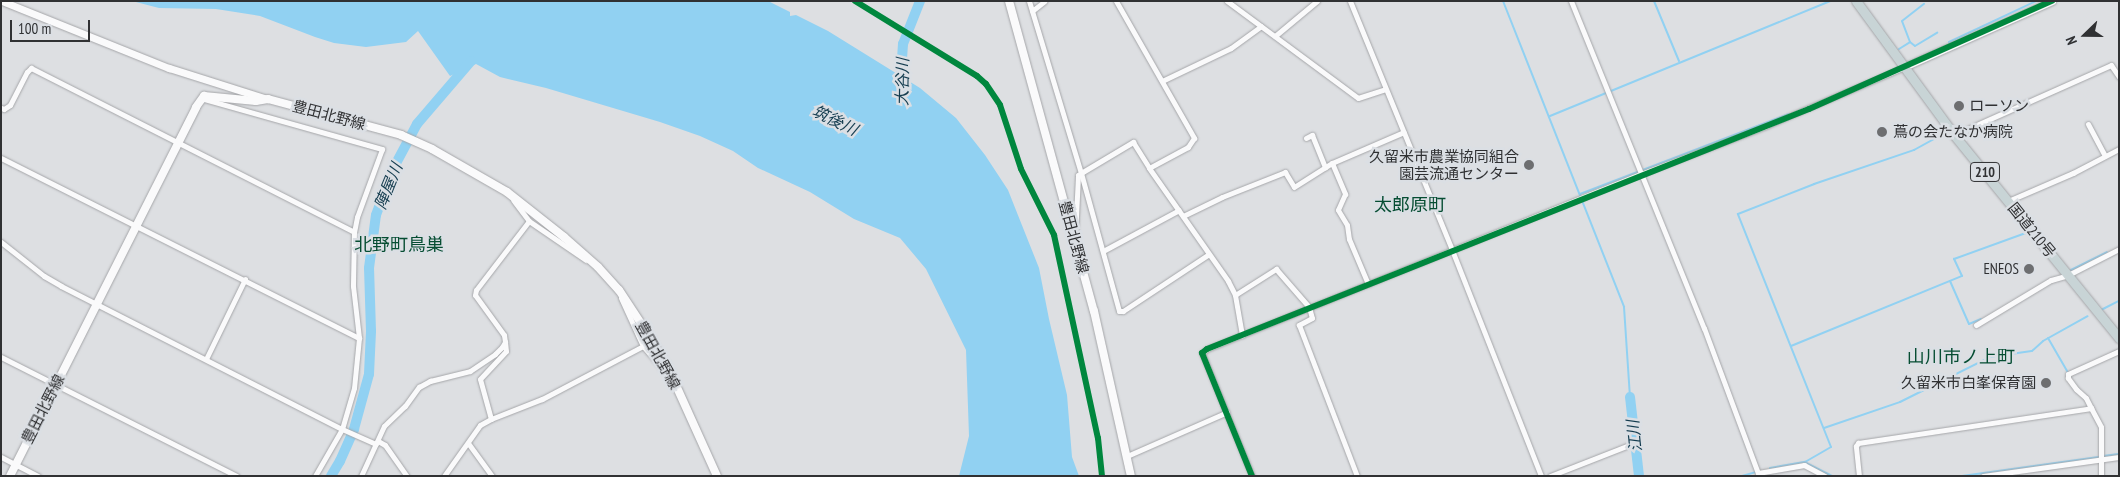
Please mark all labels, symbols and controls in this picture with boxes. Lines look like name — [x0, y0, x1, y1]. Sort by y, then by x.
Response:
scale bar — [12, 10, 92, 42]
north arrow — [2060, 10, 2110, 60]
text: 100 m — [18, 19, 51, 38]
text: N — [2061, 34, 2081, 47]
water label: 大谷川 — [892, 58, 912, 106]
street label: 豊田北野線 — [290, 97, 368, 133]
place label: ローソン — [1969, 97, 2029, 115]
marker: ローソン — [1953, 100, 1965, 112]
water label: 筑後川 — [809, 101, 861, 139]
place label: 蔦の会たなか病院 — [1893, 123, 2013, 141]
marker: 蔦の会たなか病院 — [1875, 125, 1889, 139]
place label: 久留米市農業協同組合 園芸流通センター — [1369, 147, 1519, 182]
marker: 久留米市農業協同組合 園芸流通センター — [1523, 159, 1535, 171]
water label: 陣屋川 — [370, 160, 406, 212]
road number: 210 — [1969, 160, 2001, 183]
district label: 太郎原町 — [1374, 194, 1446, 216]
street label: 豊田北野線 — [1056, 198, 1092, 276]
street label: 国道210号 — [2004, 199, 2060, 261]
district label: 北野町鳥巣 — [354, 234, 444, 256]
place label: ENEOS — [1983, 260, 2019, 278]
marker: ENEOS — [2023, 263, 2035, 275]
street label: 豊田北野線 — [632, 318, 684, 392]
district label: 山川市ノ上町 — [1907, 346, 2015, 368]
street label: 豊田北野線 — [18, 372, 68, 446]
place label: 久留米市白峯保育園 — [1901, 374, 2036, 392]
marker: 久留米市白峯保育園 — [2040, 377, 2052, 389]
water label: 江川 — [1623, 419, 1645, 453]

